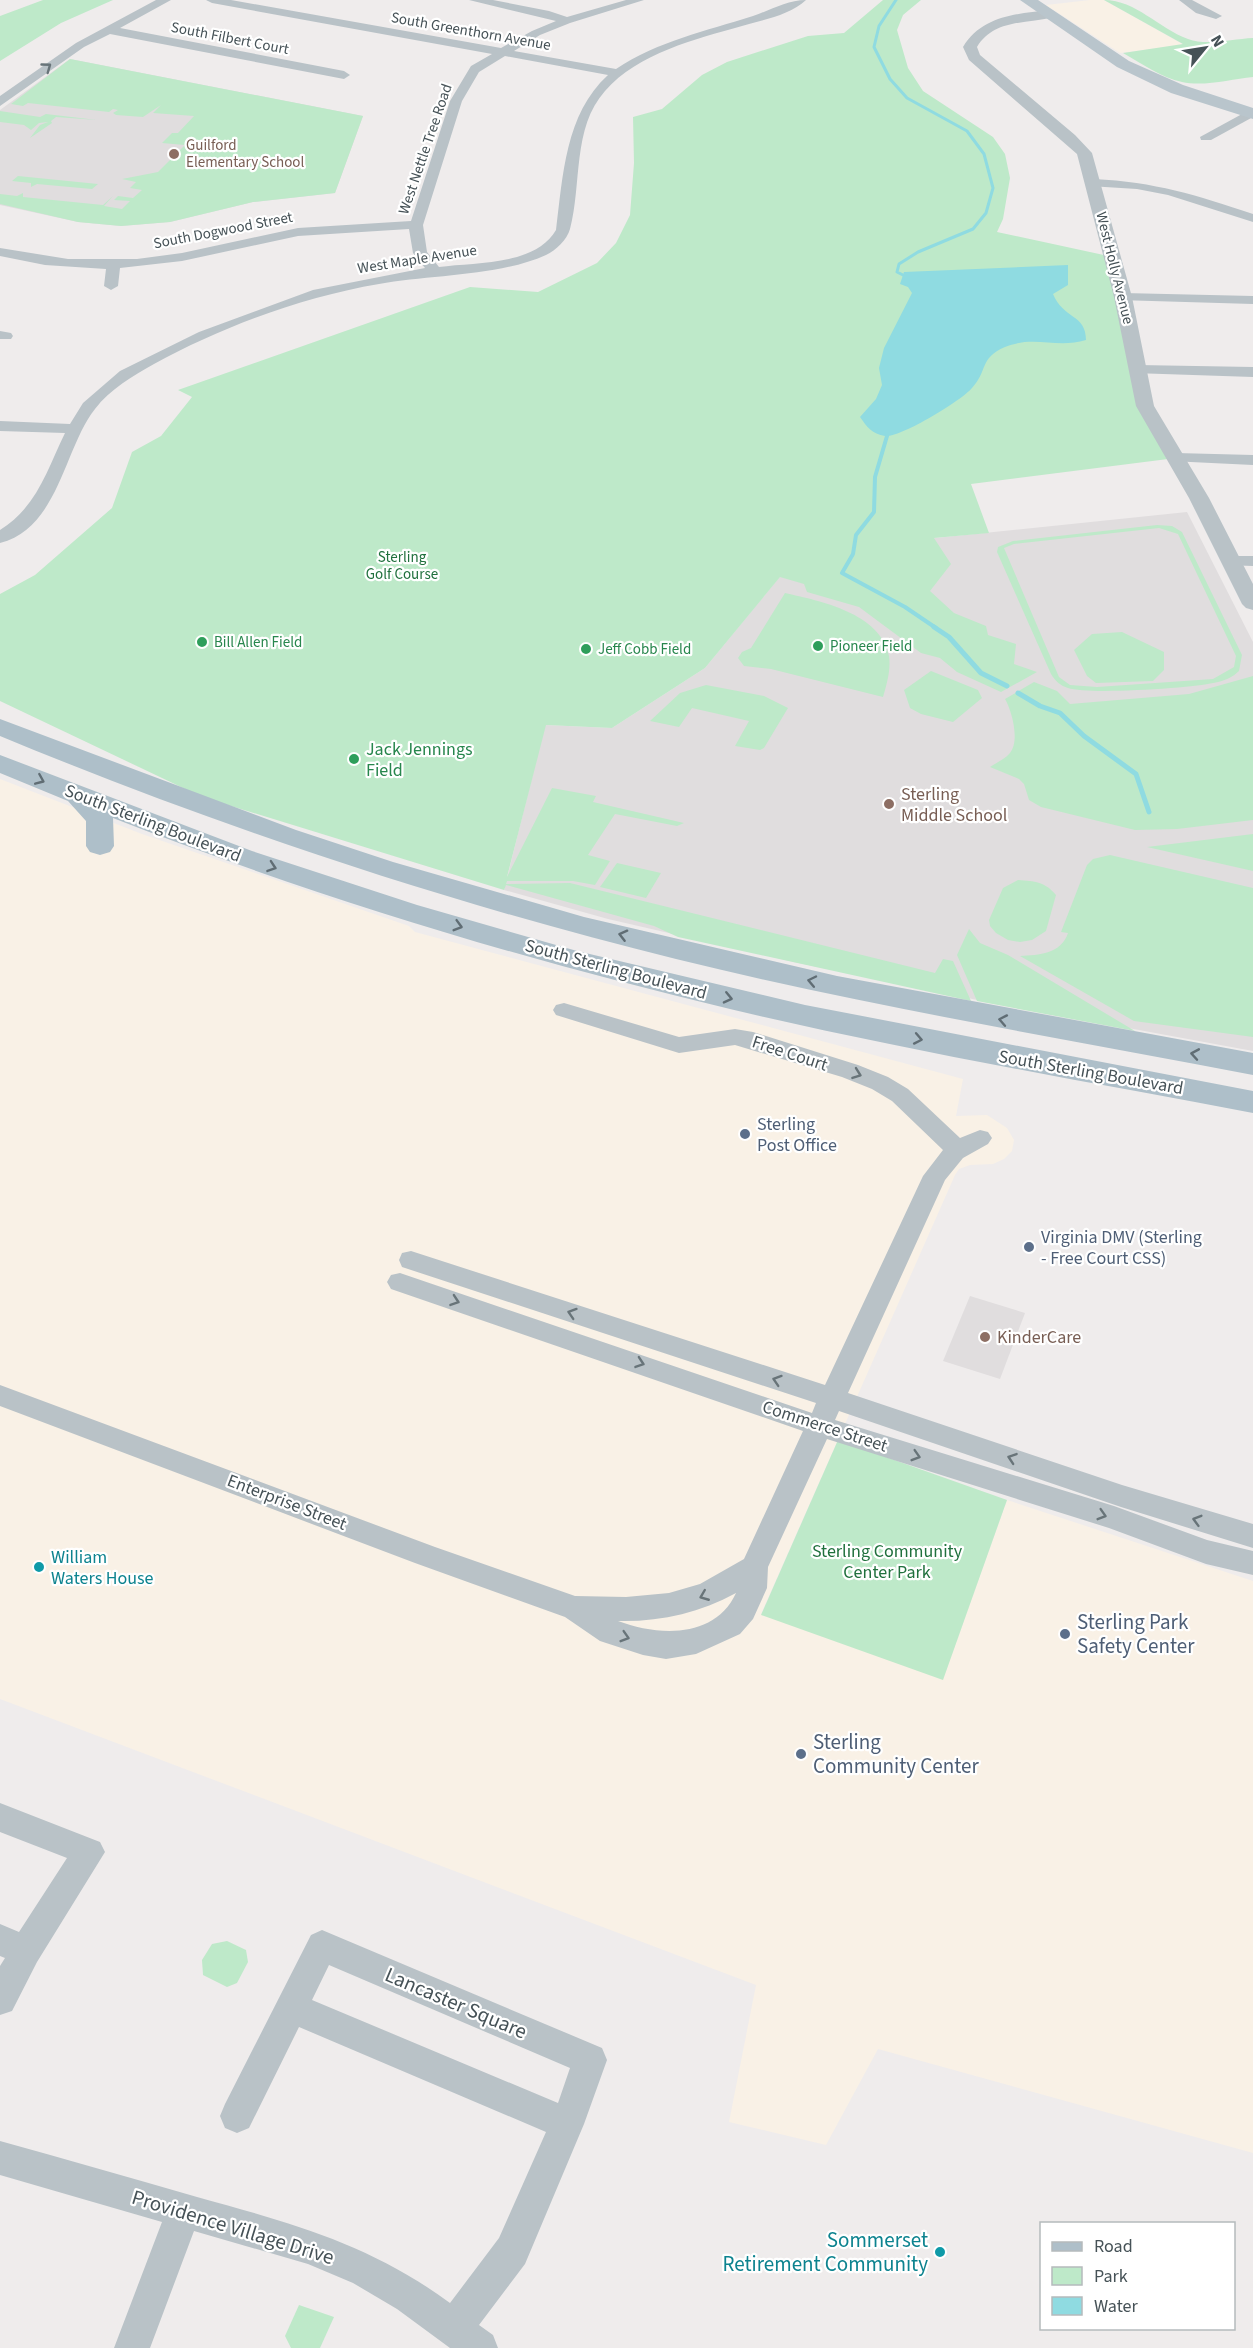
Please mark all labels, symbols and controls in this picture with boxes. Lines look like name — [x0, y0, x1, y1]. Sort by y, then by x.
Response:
street label: South Greenthorn Avenue — [389, 7, 552, 56]
street label: South Filbert Court — [169, 17, 291, 60]
north arrow — [1175, 18, 1235, 78]
text: N — [1205, 31, 1229, 51]
one-way arrow — [40, 64, 51, 75]
street label: West Nettle Tree Road — [393, 81, 458, 217]
place label: Guilford Elementary School — [186, 135, 304, 173]
marker: Guilford Elementary School — [167, 147, 181, 161]
street label: South Dogwood Street — [152, 207, 294, 254]
street label: West Holly Avenue — [1090, 210, 1139, 326]
street label: West Maple Avenue — [356, 240, 478, 279]
park label: Sterling Golf Course — [366, 547, 438, 585]
place label: Bill Allen Field — [214, 632, 302, 653]
marker: Bill Allen Field — [195, 635, 209, 649]
place label: Pioneer Field — [830, 636, 912, 657]
place label: Jeff Cobb Field — [598, 639, 691, 660]
marker: Pioneer Field — [811, 639, 825, 653]
marker: Jeff Cobb Field — [579, 642, 593, 656]
place label: Jack Jennings Field — [366, 737, 473, 783]
marker: Jack Jennings Field — [347, 752, 361, 766]
one-way arrow — [33, 773, 44, 785]
street label: South Sterling Boulevard — [61, 778, 245, 869]
place label: Sterling Middle School — [901, 782, 1007, 828]
marker: Sterling Middle School — [882, 797, 896, 811]
one-way arrow — [267, 860, 277, 873]
one-way arrow — [452, 919, 463, 931]
one-way arrow — [618, 930, 628, 943]
street label: South Sterling Boulevard — [522, 933, 710, 1006]
one-way arrow — [808, 975, 818, 988]
one-way arrow — [723, 990, 733, 1003]
one-way arrow — [999, 1014, 1009, 1027]
street label: Free Court — [749, 1030, 831, 1077]
one-way arrow — [913, 1032, 923, 1045]
street label: South Sterling Boulevard — [997, 1044, 1185, 1101]
one-way arrow — [1191, 1048, 1201, 1061]
one-way arrow — [851, 1067, 862, 1080]
place label: Sterling Post Office — [757, 1112, 837, 1158]
marker: Sterling Post Office — [738, 1127, 752, 1141]
place label: Virginia DMV (Sterling - Free Court CSS) — [1041, 1225, 1202, 1271]
marker: Virginia DMV (Sterling - Free Court CSS) — [1022, 1240, 1036, 1254]
one-way arrow — [449, 1294, 460, 1306]
one-way arrow — [567, 1308, 578, 1320]
place label: KinderCare — [997, 1325, 1081, 1350]
marker: KinderCare — [978, 1330, 992, 1344]
one-way arrow — [634, 1356, 645, 1368]
one-way arrow — [772, 1375, 783, 1387]
street label: Commerce Street — [759, 1394, 891, 1459]
one-way arrow — [910, 1449, 921, 1461]
one-way arrow — [1007, 1453, 1018, 1465]
street label: Enterprise Street — [223, 1468, 350, 1537]
one-way arrow — [1096, 1508, 1107, 1520]
one-way arrow — [1192, 1515, 1203, 1527]
park label: Sterling Community Center Park — [812, 1539, 963, 1585]
place label: William Waters House — [51, 1545, 154, 1591]
marker: William Waters House — [32, 1560, 46, 1574]
one-way arrow — [699, 1589, 710, 1601]
place label: Sterling Park Safety Center — [1077, 1607, 1195, 1661]
marker: Sterling Park Safety Center — [1058, 1627, 1072, 1641]
one-way arrow — [620, 1630, 630, 1642]
place label: Sterling Community Center — [813, 1727, 979, 1781]
marker: Sterling Community Center — [794, 1747, 808, 1761]
street label: Lancaster Square — [380, 1960, 532, 2046]
street label: Providence Village Drive — [128, 2182, 338, 2272]
legend — [1040, 2222, 1235, 2330]
place label: Sommerset Retirement Community — [723, 2225, 928, 2279]
text: Road — [1094, 2234, 1133, 2259]
marker: Sommerset Retirement Community — [933, 2245, 947, 2259]
text: Park — [1094, 2264, 1128, 2289]
text: Water — [1094, 2294, 1138, 2319]

